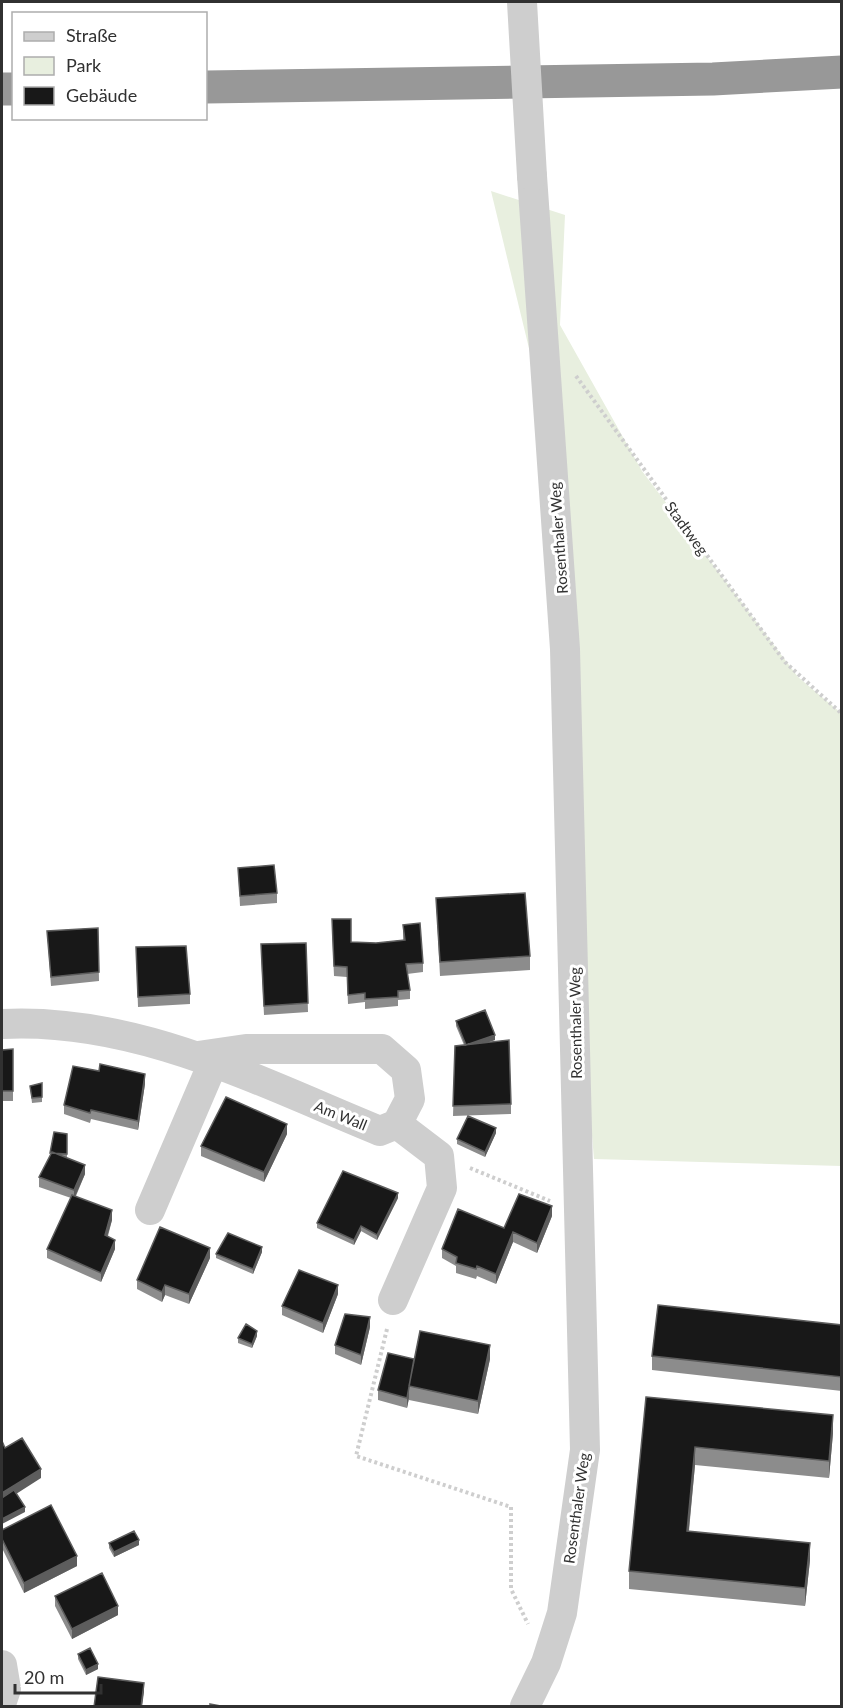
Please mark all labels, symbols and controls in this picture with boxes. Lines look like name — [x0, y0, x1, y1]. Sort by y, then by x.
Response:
legend — [12, 12, 207, 120]
text: Straße — [66, 24, 117, 46]
text: Park — [66, 54, 102, 76]
text: Gebäude — [66, 84, 137, 106]
street label: Rosenthaler Weg — [545, 481, 571, 594]
street label: Stadtweg — [662, 498, 713, 558]
street label: Rosenthaler Weg — [565, 967, 585, 1079]
street label: Am Wall — [312, 1096, 370, 1134]
street label: Rosenthaler Weg — [559, 1451, 593, 1565]
scale bar — [15, 1657, 100, 1695]
text: 20 m — [24, 1666, 64, 1688]

